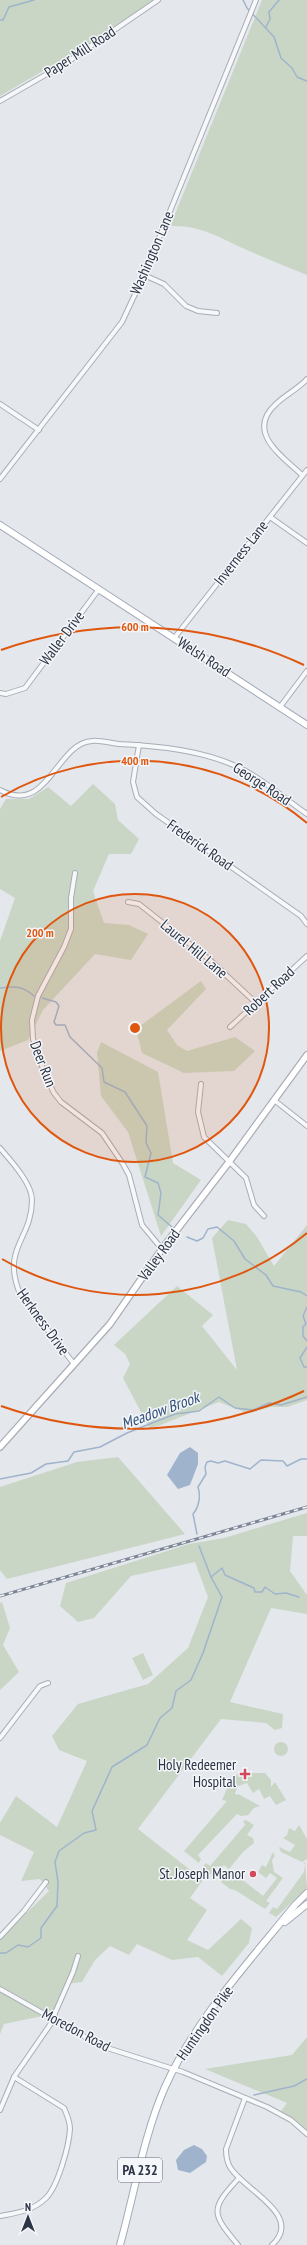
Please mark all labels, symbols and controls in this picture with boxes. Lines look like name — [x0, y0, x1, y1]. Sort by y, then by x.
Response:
street label: Paper Mill Road — [41, 22, 119, 82]
street label: Washington Lane — [125, 208, 178, 297]
street label: Inverness Lane — [209, 516, 272, 589]
street label: Waller Drive — [35, 607, 88, 669]
text: 600 m — [121, 619, 149, 634]
street label: Welsh Road — [174, 632, 234, 681]
text: 400 m — [121, 753, 149, 768]
street label: George Road — [230, 758, 295, 809]
street label: Frederick Road — [164, 815, 237, 874]
street label: Laurel Hill Lane — [157, 915, 232, 982]
text: 200 m — [26, 925, 54, 940]
street label: Robert Road — [239, 962, 298, 1019]
centre of rings — [128, 1021, 142, 1035]
street label: Deer Run — [26, 1038, 61, 1090]
street label: Valley Road — [133, 1225, 184, 1285]
street label: Herkness Drive — [13, 1285, 74, 1359]
water label: Meadow Brook — [118, 1386, 203, 1433]
place label: Holy Redeemer Hospital — [158, 1755, 237, 1791]
marker: Holy Redeemer Hospital — [239, 1768, 251, 1780]
place label: St. Joseph Manor — [159, 1864, 246, 1883]
marker: St. Joseph Manor — [248, 1869, 258, 1879]
street label: Huntingdon Pike — [172, 1982, 237, 2063]
street label: Moredon Road — [39, 2004, 114, 2055]
road number: PA 232 — [118, 2158, 162, 2182]
north arrow — [8, 2197, 48, 2237]
text: N — [25, 2200, 31, 2214]

